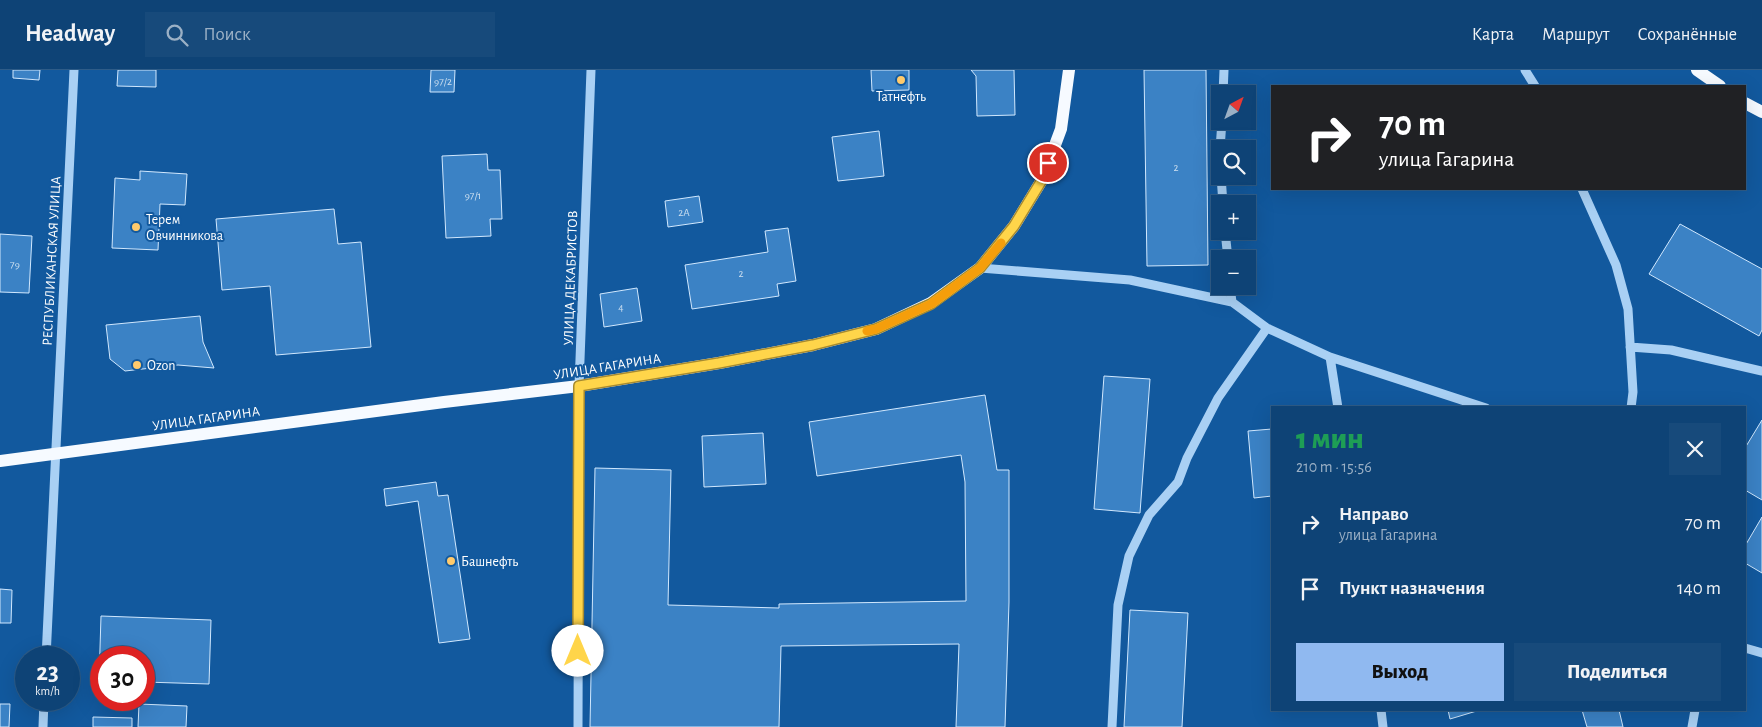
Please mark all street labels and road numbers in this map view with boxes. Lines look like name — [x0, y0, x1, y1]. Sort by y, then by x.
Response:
street label: РЕСПУБЛИКАНСКАЯ УЛИЦА — [41, 176, 63, 346]
street label: УЛИЦА ДЕКАБРИСТОВ — [562, 210, 580, 346]
street label: УЛИЦА ГАГАРИНА — [553, 352, 662, 382]
street label: УЛИЦА ГАГАРИНА — [152, 405, 261, 433]

